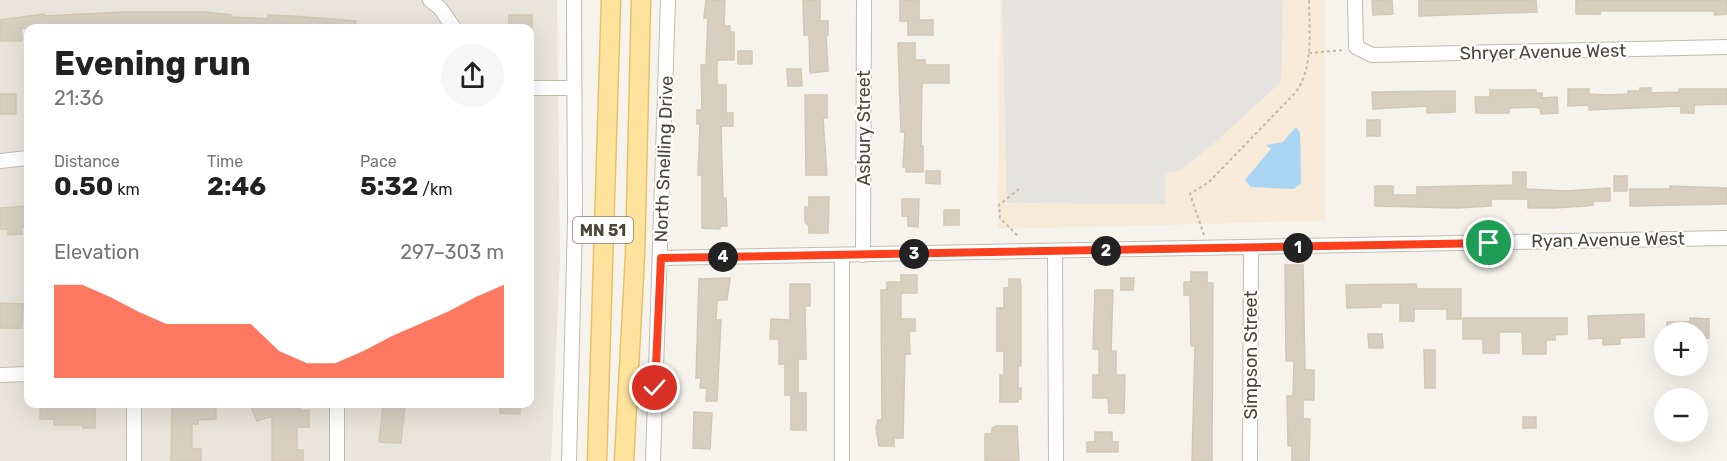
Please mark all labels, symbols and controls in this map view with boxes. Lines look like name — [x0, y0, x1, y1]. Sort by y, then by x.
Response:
street label: Shryer Avenue West — [1460, 40, 1626, 64]
text: Evening run — [54, 44, 251, 83]
button: share — [441, 44, 504, 107]
street label: Asbury Street — [853, 70, 875, 186]
street label: North Snelling Drive — [650, 75, 678, 243]
text: 21:36 — [54, 86, 104, 110]
text: Distance — [54, 152, 120, 171]
text: Time — [207, 152, 243, 171]
text: Pace — [360, 152, 397, 171]
text: 0.50 — [54, 171, 113, 202]
text: 2:46 — [207, 171, 266, 202]
text: 5:32 — [360, 171, 418, 202]
text: km — [113, 180, 140, 199]
text: /km — [418, 180, 453, 199]
road number: MN 51 — [573, 217, 633, 243]
pin — [1463, 217, 1514, 268]
icon: arrive — [1472, 226, 1505, 259]
street label: Ryan Avenue West — [1531, 228, 1685, 252]
pin: 1 — [1283, 233, 1313, 263]
pin: 2 — [1091, 236, 1121, 266]
text: 1 — [1294, 238, 1302, 257]
pin: 3 — [899, 239, 929, 269]
text: Elevation — [54, 240, 140, 264]
text: 297–303 m — [400, 240, 504, 264]
text: 2 — [1101, 241, 1111, 260]
pin: 4 — [708, 242, 738, 272]
text: 3 — [909, 244, 919, 263]
text: 4 — [718, 247, 728, 266]
street label: Simpson Street — [1240, 290, 1262, 420]
map controls — [1654, 322, 1708, 442]
button: + — [1654, 322, 1708, 376]
pin — [629, 362, 680, 413]
icon: check — [638, 371, 671, 404]
button: − — [1654, 388, 1708, 442]

